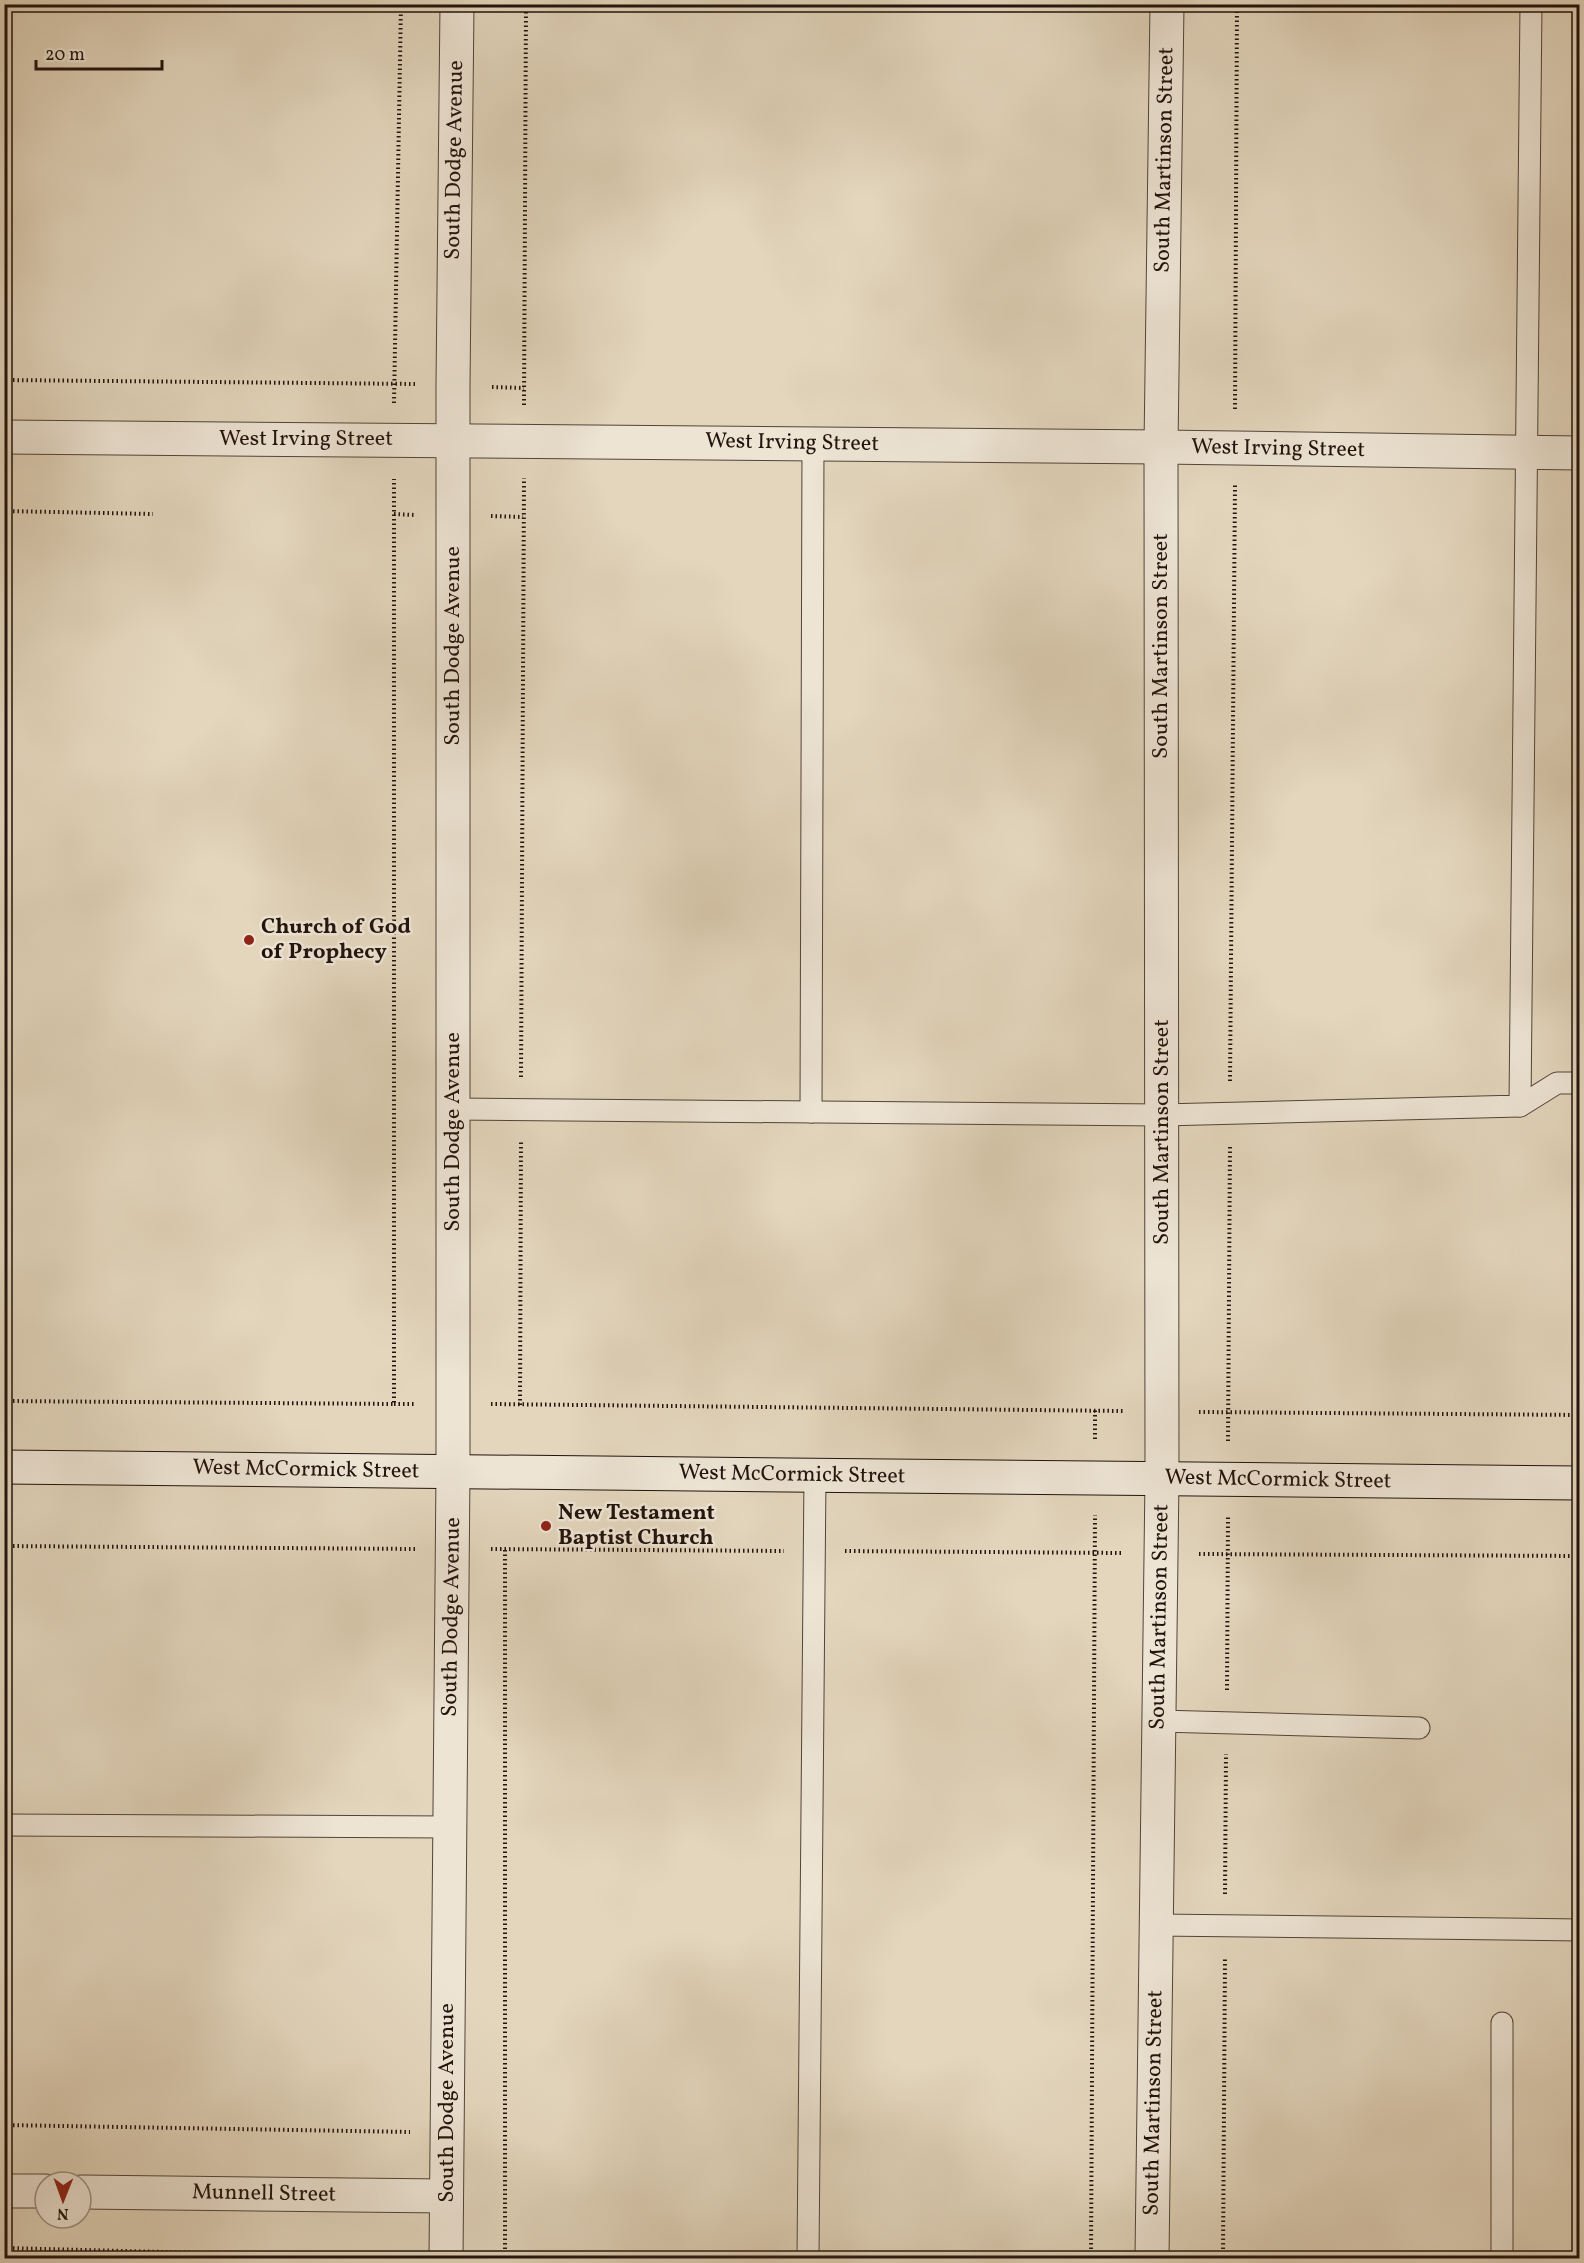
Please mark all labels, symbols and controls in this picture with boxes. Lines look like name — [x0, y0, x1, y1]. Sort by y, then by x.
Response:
scale bar — [36, 33, 162, 71]
text: 20 m — [45, 43, 85, 68]
street label: South Martinson Street — [1148, 47, 1182, 273]
street label: South Dodge Avenue — [438, 60, 472, 260]
street label: West Irving Street — [219, 424, 393, 455]
street label: West Irving Street — [705, 426, 880, 460]
street label: West Irving Street — [1191, 432, 1366, 466]
street label: South Martinson Street — [1146, 533, 1177, 759]
street label: South Dodge Avenue — [438, 546, 469, 746]
place label: Church of God of Prophecy — [261, 912, 411, 968]
marker: Church of God of Prophecy — [242, 933, 256, 947]
street label: South Martinson Street — [1147, 1019, 1178, 1245]
street label: South Dodge Avenue — [438, 1032, 469, 1232]
street label: West McCormick Street — [192, 1453, 420, 1487]
street label: West McCormick Street — [678, 1458, 906, 1492]
street label: West McCormick Street — [1164, 1463, 1392, 1497]
place label: New Testament Baptist Church — [558, 1498, 715, 1554]
street label: South Martinson Street — [1143, 1504, 1177, 1730]
street label: South Dodge Avenue — [435, 1517, 469, 1717]
marker: New Testament Baptist Church — [539, 1519, 553, 1533]
street label: South Martinson Street — [1137, 1990, 1171, 2216]
street label: South Dodge Avenue — [432, 2003, 463, 2203]
north arrow — [33, 2170, 93, 2230]
street label: Munnell Street — [192, 2177, 337, 2211]
text: N — [56, 2202, 69, 2224]

